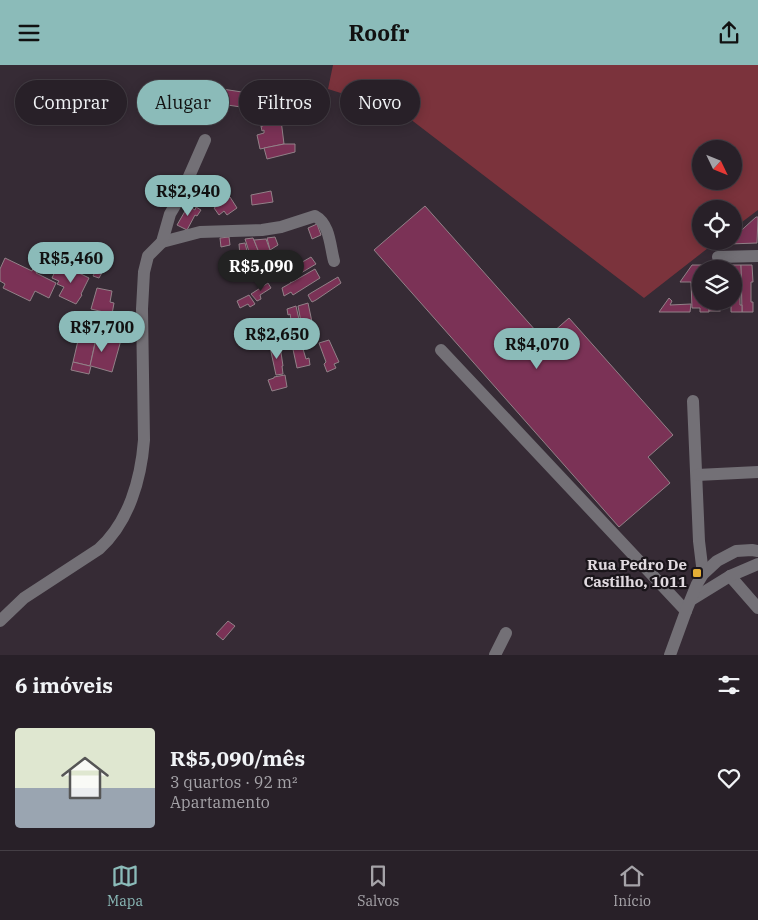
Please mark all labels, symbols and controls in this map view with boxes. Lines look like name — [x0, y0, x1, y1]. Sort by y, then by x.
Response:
text: Roofr — [349, 18, 409, 47]
icon: menu — [15, 19, 43, 47]
icon: share — [715, 19, 743, 47]
chip: Comprar — [15, 80, 127, 125]
chip: Alugar — [137, 80, 229, 125]
chip: Filtros — [239, 80, 330, 125]
chip: Novo — [340, 80, 420, 125]
north arrow — [692, 140, 742, 190]
map controls — [692, 140, 742, 310]
pin: R$2,940 — [142, 175, 234, 217]
text: R$2,940 — [156, 181, 220, 201]
button: locate — [692, 200, 742, 250]
pin: R$5,460 — [25, 241, 117, 284]
text: R$5,460 — [39, 248, 103, 268]
pin: R$5,090 — [215, 249, 307, 292]
text: R$5,090 — [229, 256, 293, 276]
button: layers — [692, 260, 742, 310]
pin: R$7,700 — [56, 311, 148, 353]
text: R$7,700 — [70, 317, 134, 337]
pin: R$2,650 — [231, 317, 323, 360]
text: R$2,650 — [245, 324, 309, 344]
pin: R$4,070 — [491, 327, 583, 370]
text: R$4,070 — [505, 334, 569, 354]
place label: Rua Pedro De Castilho, 1011 — [583, 555, 687, 591]
marker: Rua Pedro De Castilho, 1011 — [691, 567, 703, 579]
text: 6 imóveis — [15, 671, 113, 699]
icon: filters — [715, 671, 743, 699]
text: R$5,090/mês — [170, 744, 305, 772]
icon: home — [55, 748, 115, 808]
icon: heart — [715, 764, 743, 792]
text: 3 quartos · 92 m² — [170, 772, 298, 792]
text: Apartamento — [170, 792, 270, 812]
tab: Mapa — [107, 862, 143, 910]
tab: Salvos — [357, 862, 399, 910]
tab: Início — [613, 862, 651, 910]

